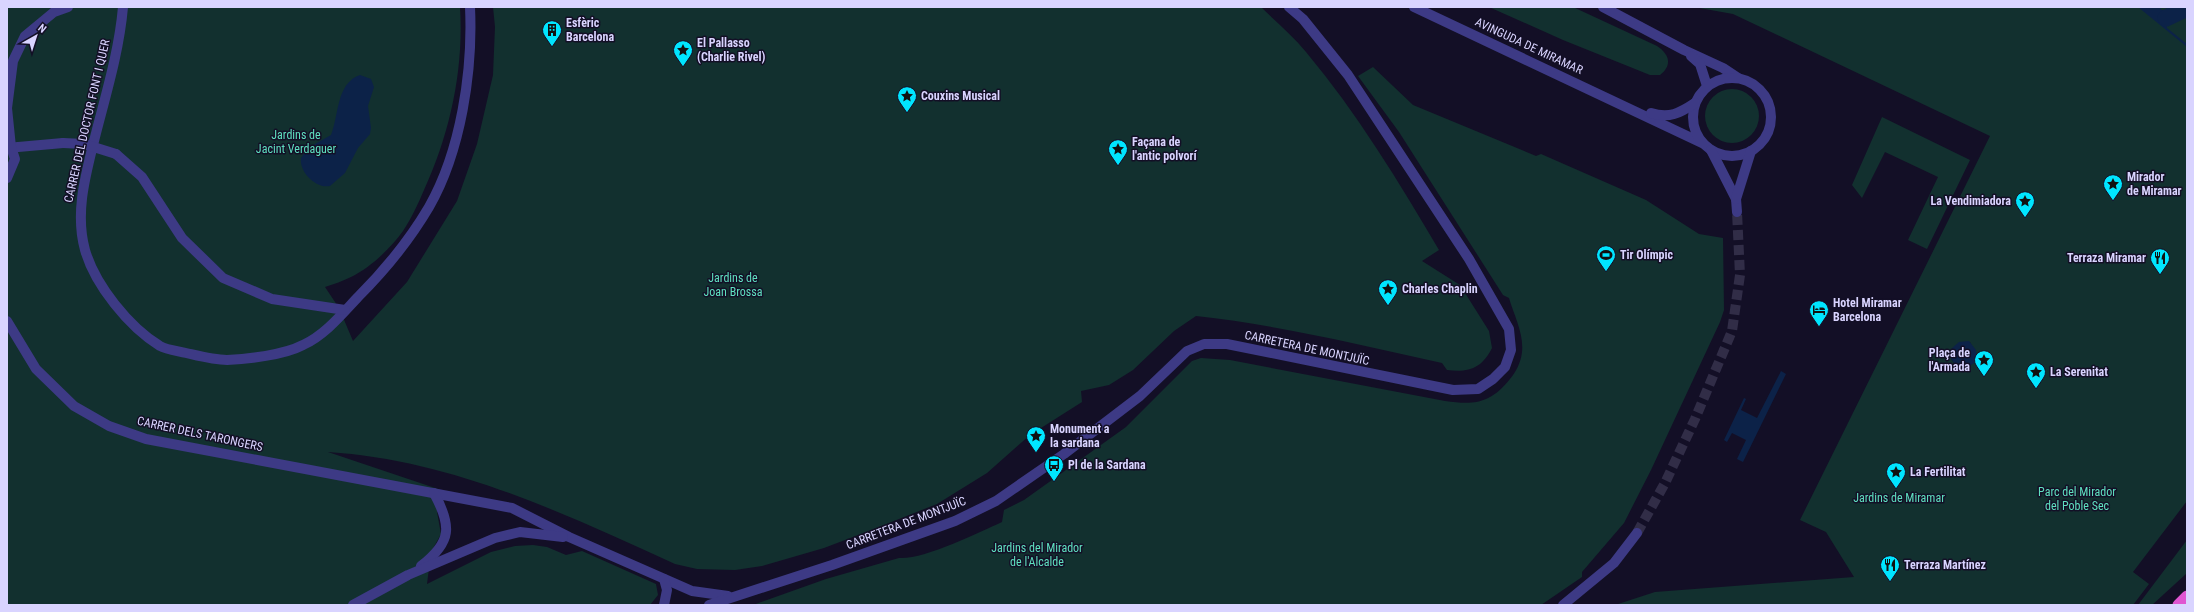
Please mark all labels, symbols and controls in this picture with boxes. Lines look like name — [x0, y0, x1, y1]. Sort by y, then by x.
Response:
street label: AVINGUDA DE MIRAMAR — [1473, 15, 1586, 77]
north arrow — [16, 16, 56, 56]
place label: Esfèric Barcelona — [566, 16, 614, 44]
building icon: Esfèric Barcelona — [541, 19, 563, 47]
text: N — [35, 21, 49, 36]
place label: El Pallasso (Charlie Rivel) — [697, 36, 766, 64]
street label: CARRER DEL DOCTOR FONT I QUER — [61, 37, 113, 204]
place icon: El Pallasso (Charlie Rivel) — [672, 39, 694, 67]
place icon: Couxins Musical — [896, 85, 918, 113]
place label: Couxins Musical — [921, 89, 1000, 103]
park label: Jardins de Jacint Verdaguer — [256, 128, 336, 156]
place label: Façana de l'antic polvorí — [1132, 135, 1197, 163]
place icon: Façana de l'antic polvorí — [1107, 138, 1129, 166]
place label: Mirador de Miramar — [2127, 170, 2182, 198]
place icon: Mirador de Miramar — [2102, 173, 2124, 201]
place icon: La Vendimiadora — [2014, 190, 2036, 218]
place label: La Vendimiadora — [1931, 194, 2011, 208]
sports icon: Tir Olímpic — [1595, 244, 1617, 272]
restaurant icon: Terraza Miramar — [2149, 247, 2171, 275]
place label: Tir Olímpic — [1620, 248, 1674, 262]
place label: Terraza Miramar — [2067, 251, 2146, 265]
park label: Jardins de Joan Brossa — [704, 271, 763, 299]
place icon: Charles Chaplin — [1377, 278, 1399, 306]
place label: Charles Chaplin — [1402, 282, 1478, 296]
place label: Hotel Miramar Barcelona — [1833, 296, 1902, 324]
hotel icon: Hotel Miramar Barcelona — [1808, 299, 1830, 327]
street label: CARRETERA DE MONTJUÏC — [1243, 327, 1371, 368]
place label: Plaça de l'Armada — [1928, 346, 1970, 374]
place icon: Plaça de l'Armada — [1973, 349, 1995, 377]
place icon: La Serenitat — [2025, 361, 2047, 389]
place label: La Serenitat — [2050, 365, 2108, 379]
street label: CARRER DELS TARONGERS — [136, 414, 264, 454]
place label: Monument a la sardana — [1050, 422, 1110, 450]
place icon: Monument a la sardana — [1025, 425, 1047, 453]
bus stop icon: Pl de la Sardana — [1043, 454, 1065, 482]
place label: Pl de la Sardana — [1068, 458, 1146, 472]
place icon: La Fertilitat — [1885, 461, 1907, 489]
place label: La Fertilitat — [1910, 465, 1966, 479]
park label: Parc del Mirador del Poble Sec — [2038, 485, 2116, 513]
park label: Jardins de Miramar — [1853, 491, 1945, 505]
street label: CARRETERA DE MONTJUÏC — [844, 493, 968, 552]
park label: Jardins del Mirador de l'Alcalde — [991, 541, 1083, 569]
restaurant icon: Terraza Martínez — [1879, 554, 1901, 582]
place label: Terraza Martínez — [1904, 558, 1986, 572]

